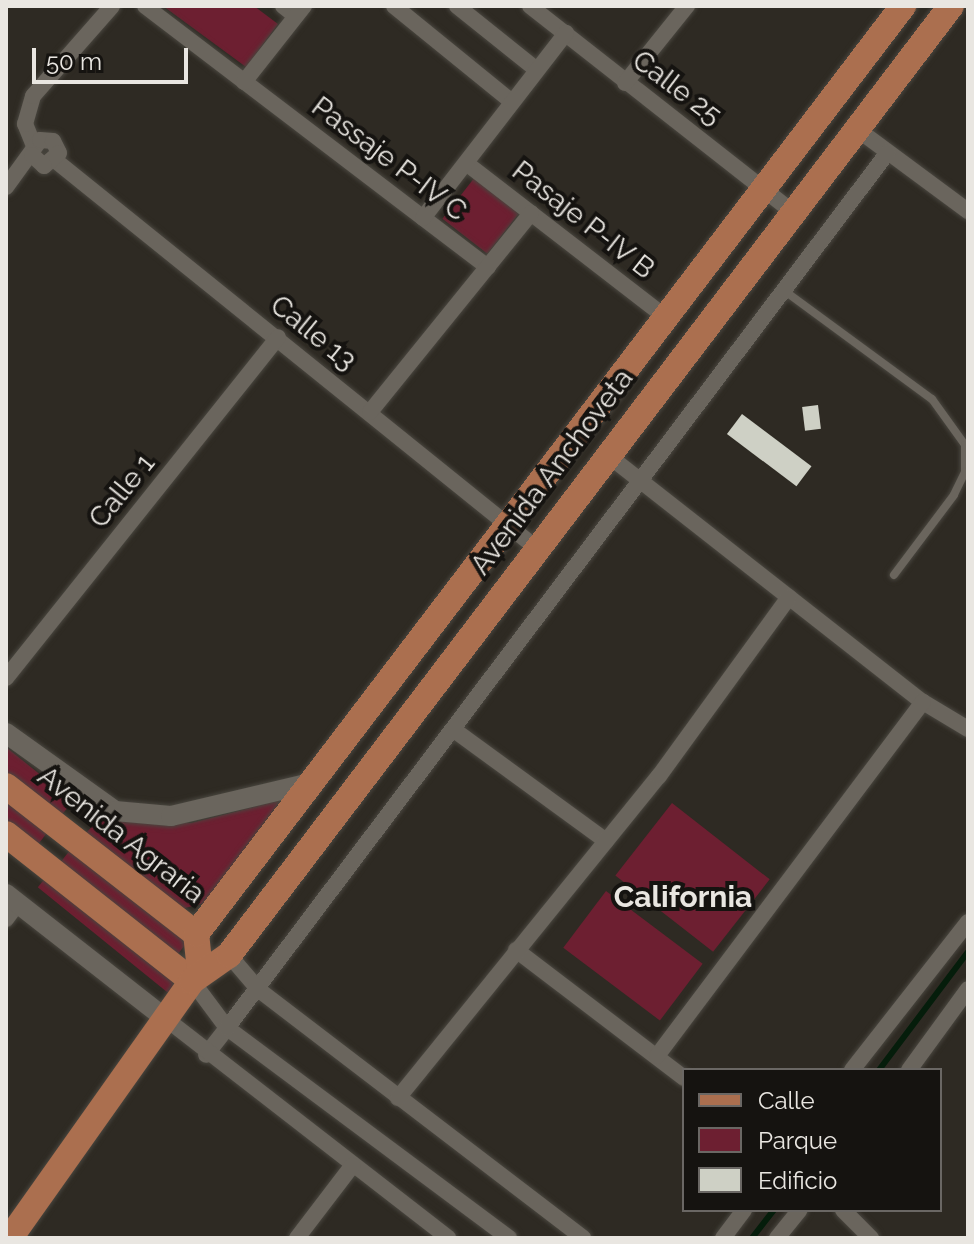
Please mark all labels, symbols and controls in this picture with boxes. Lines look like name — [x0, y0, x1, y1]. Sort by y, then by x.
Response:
scale bar — [36, 32, 192, 82]
street label: Calle 25 — [626, 44, 728, 132]
text: 50 m — [46, 47, 102, 76]
street label: Passaje P-IV C — [305, 90, 473, 228]
street label: Pasaje P-IV B — [505, 154, 661, 286]
street label: Calle 13 — [263, 288, 363, 378]
street label: Avenida Anchoveta — [463, 362, 641, 582]
street label: Calle 1 — [82, 447, 162, 535]
street label: Avenida Agraria — [31, 759, 211, 911]
district label: California — [614, 879, 752, 915]
legend — [682, 1068, 942, 1212]
text: Calle — [758, 1086, 815, 1115]
text: Parque — [758, 1126, 837, 1155]
text: Edificio — [758, 1166, 837, 1195]

